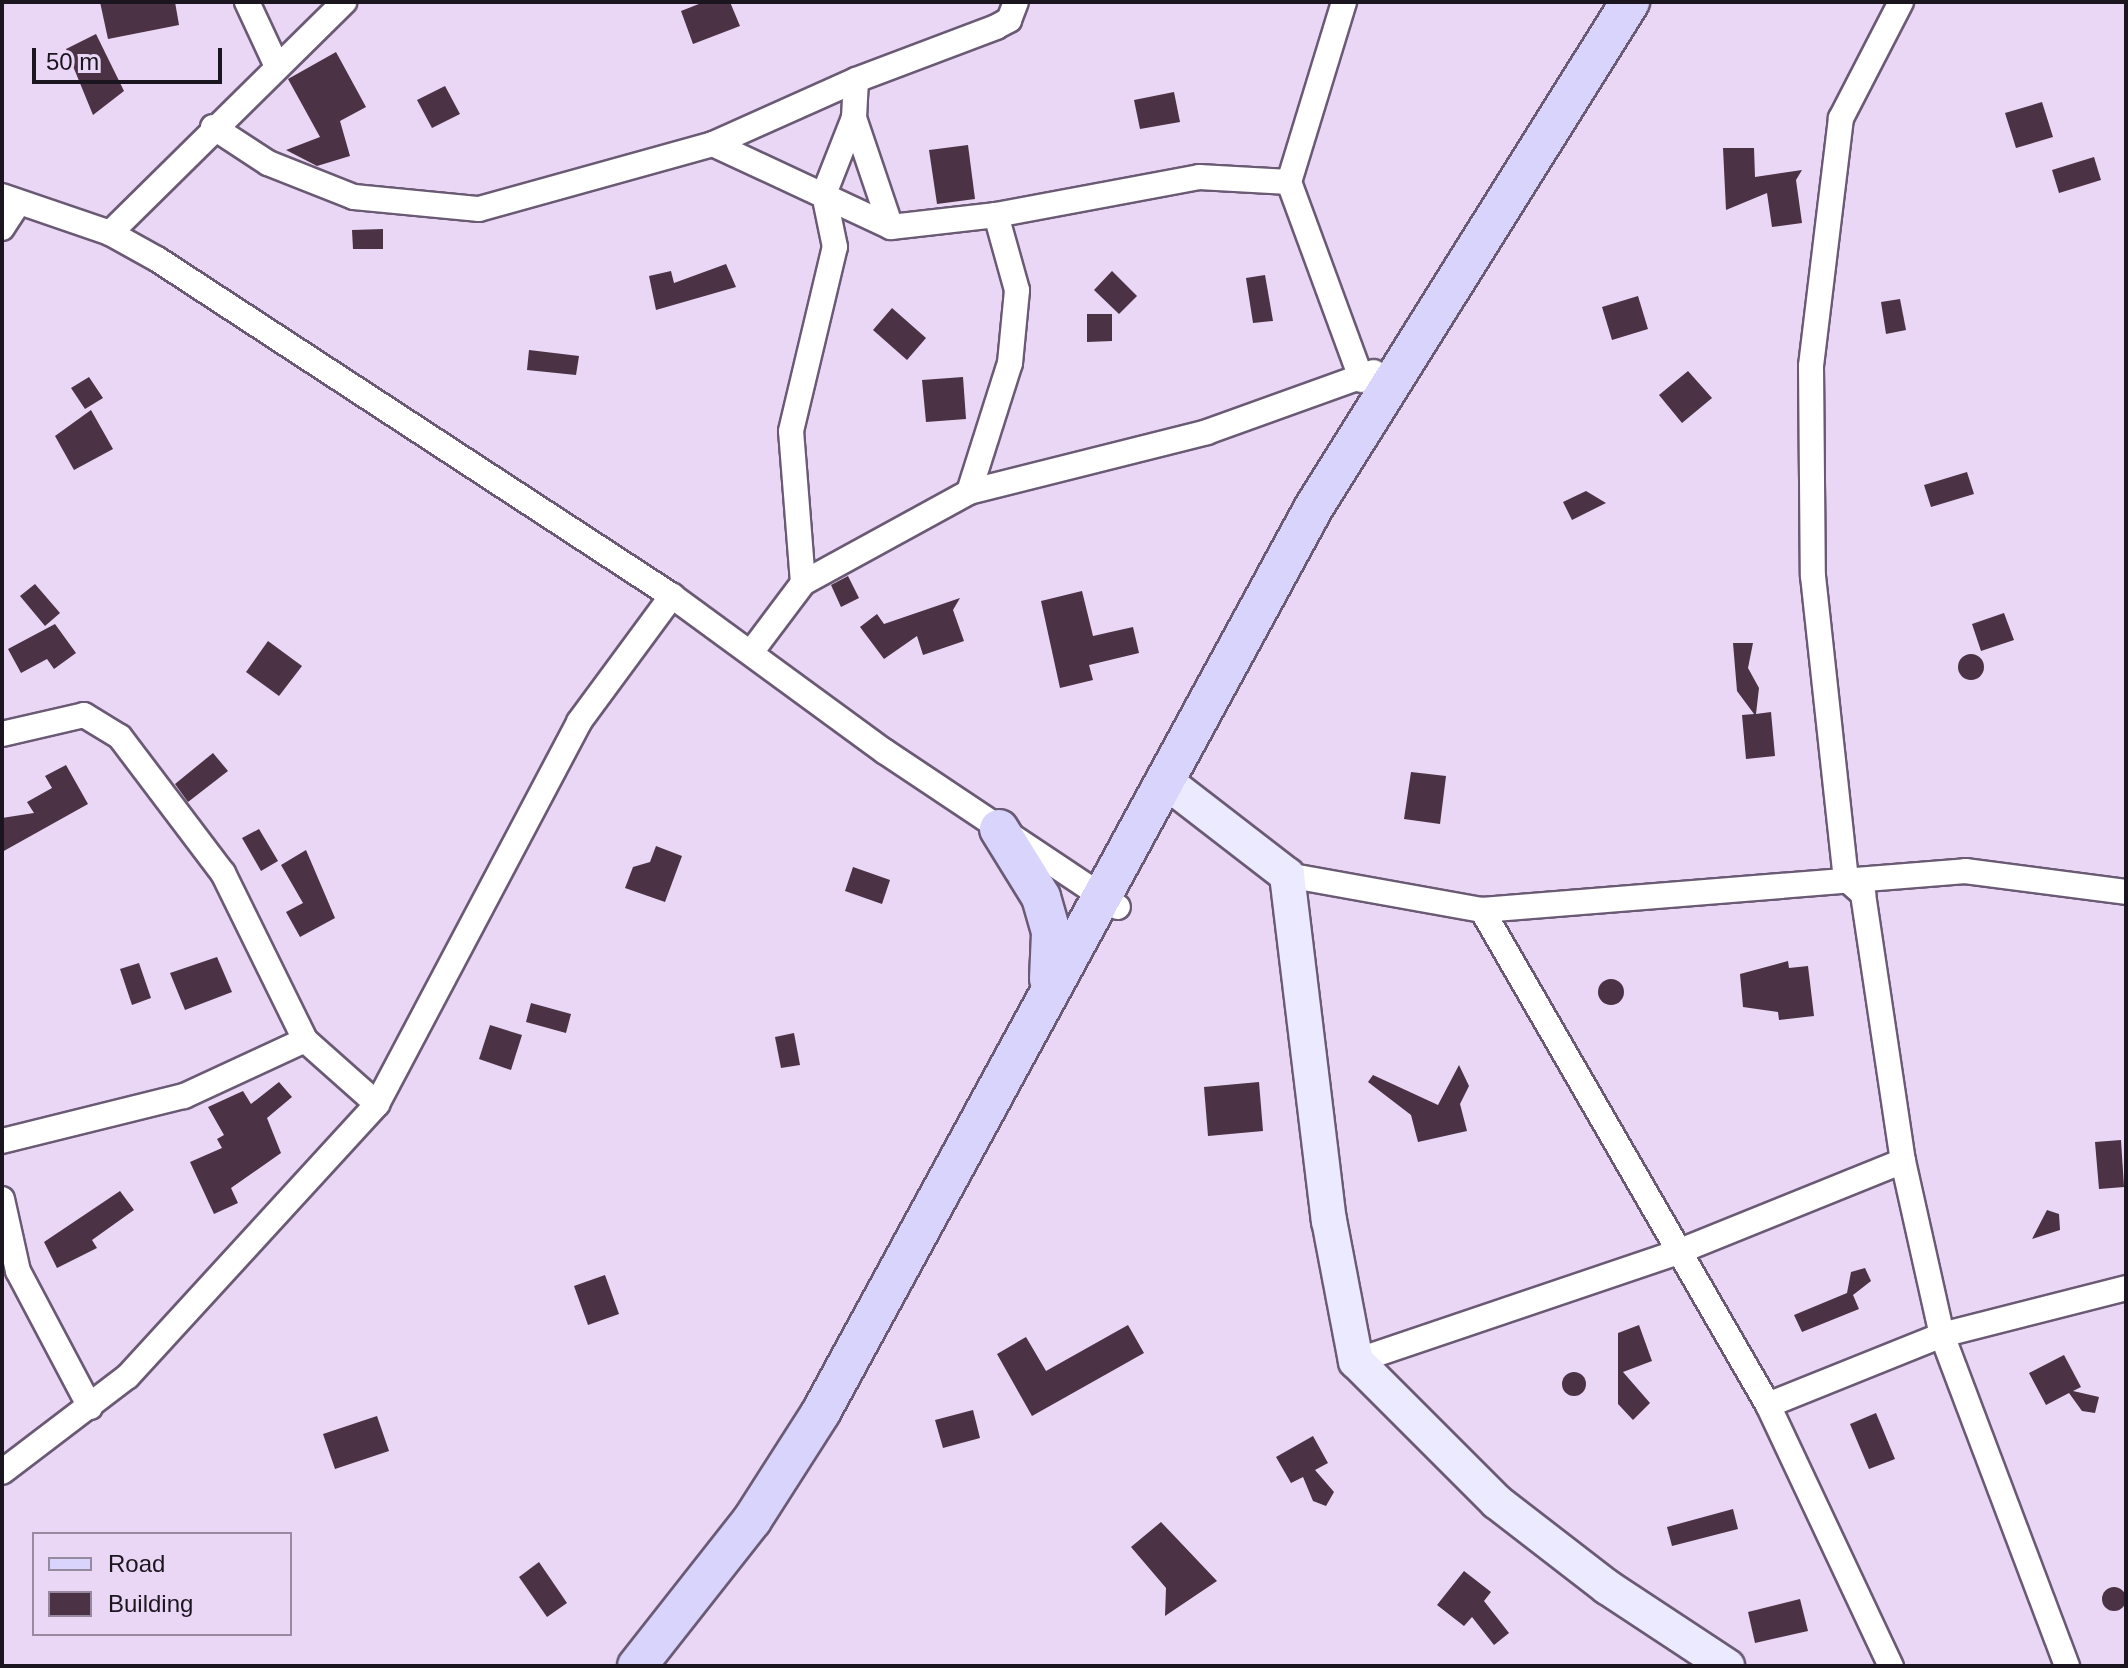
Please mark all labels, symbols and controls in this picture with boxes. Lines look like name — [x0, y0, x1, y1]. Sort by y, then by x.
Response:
scale bar — [36, 32, 226, 82]
text: 50 m — [46, 48, 99, 75]
legend — [32, 1532, 292, 1636]
text: Road — [108, 1550, 165, 1577]
text: Building — [108, 1590, 193, 1617]

